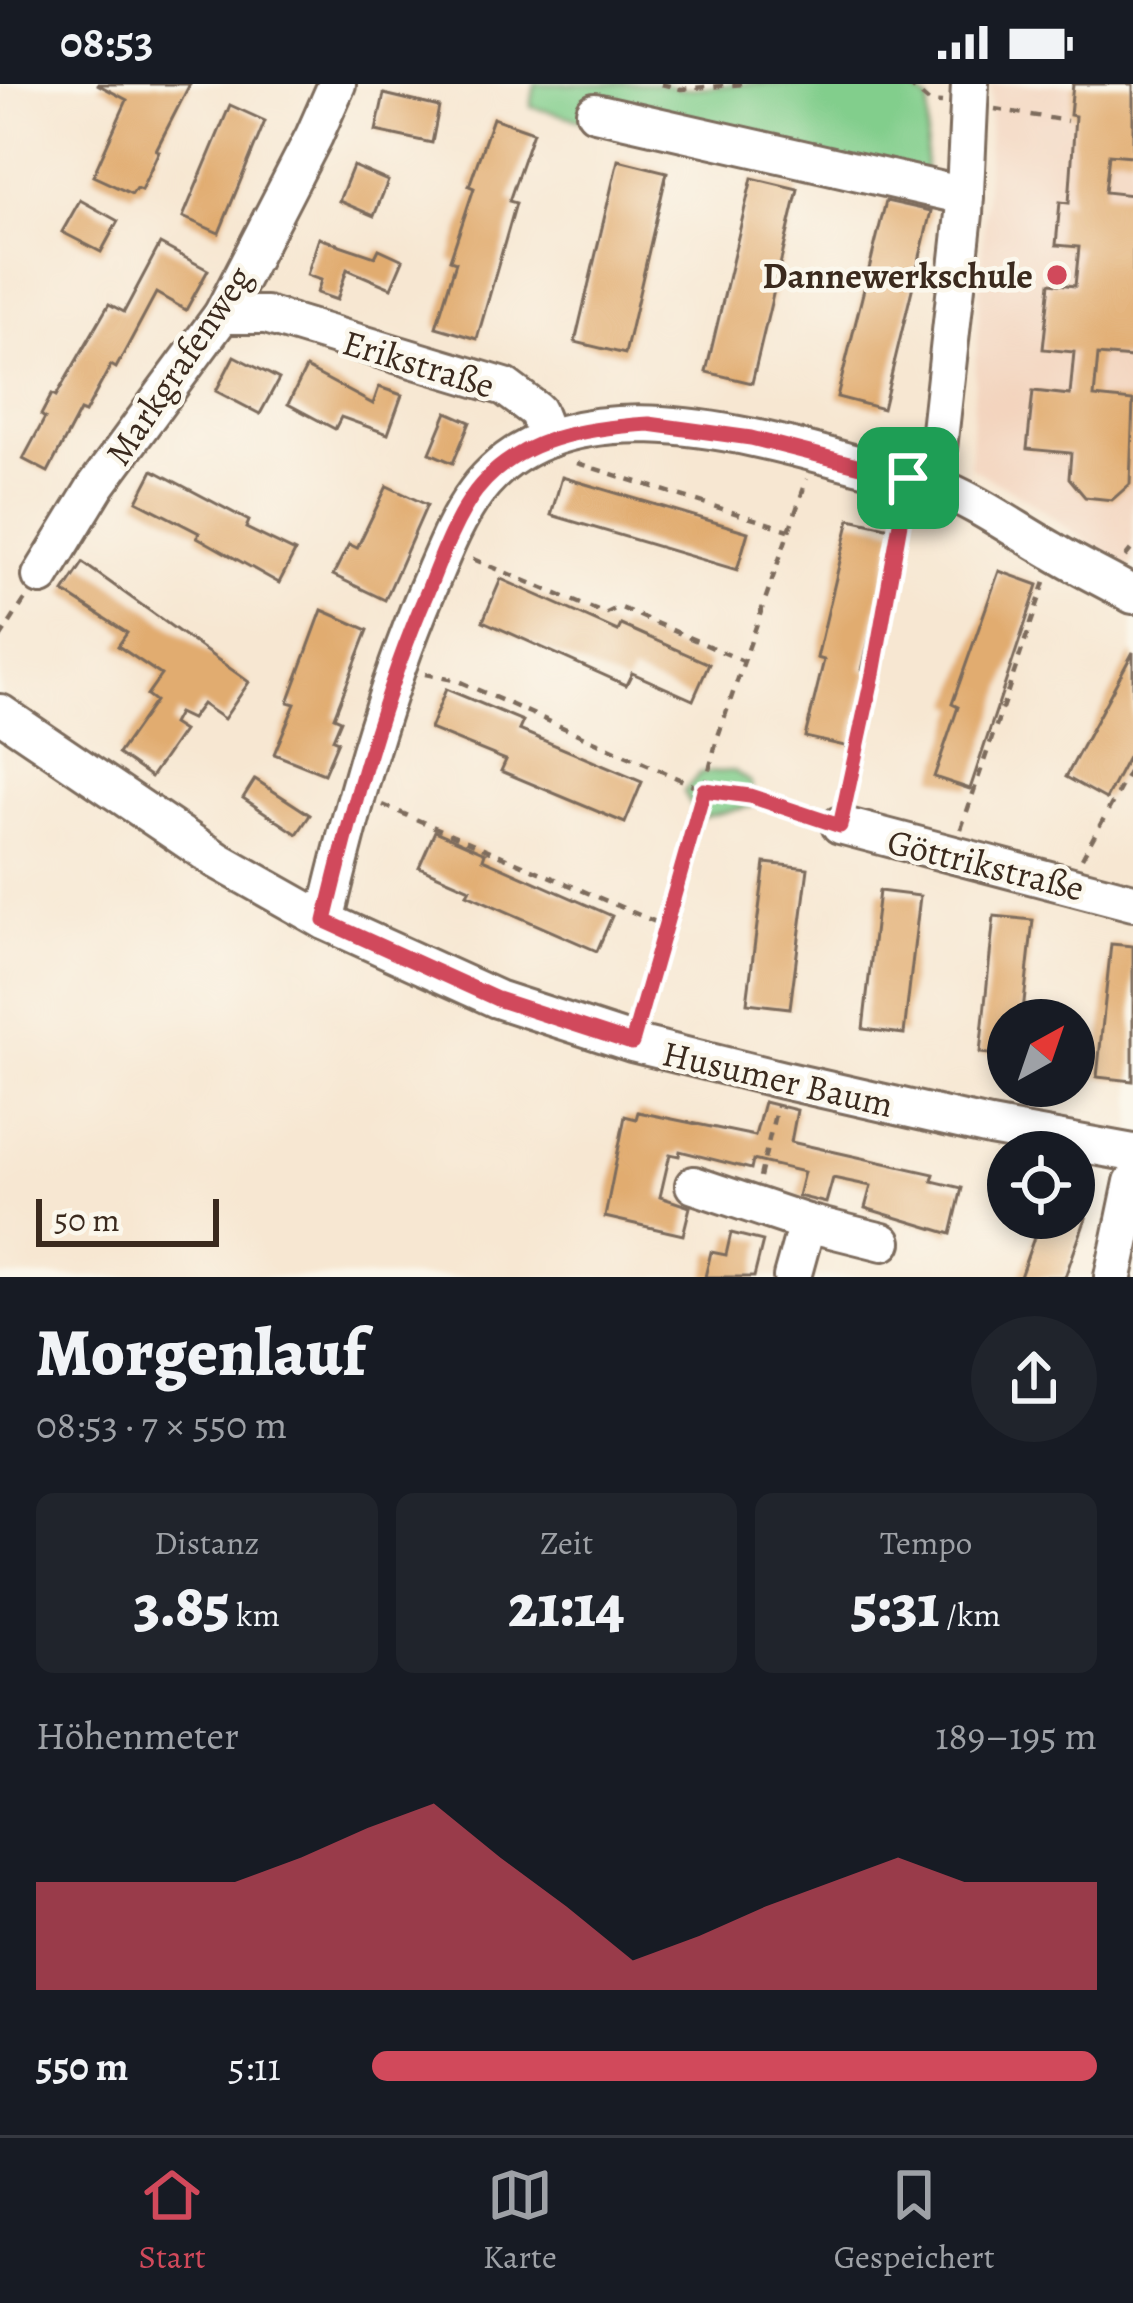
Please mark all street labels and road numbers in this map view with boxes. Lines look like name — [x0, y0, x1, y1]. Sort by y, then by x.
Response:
street label: Markgrafenweg — [93, 256, 263, 475]
street label: Erikstraße — [337, 317, 501, 410]
street label: Göttrikstraße — [883, 816, 1089, 913]
street label: Husumer Baum — [658, 1028, 898, 1129]

